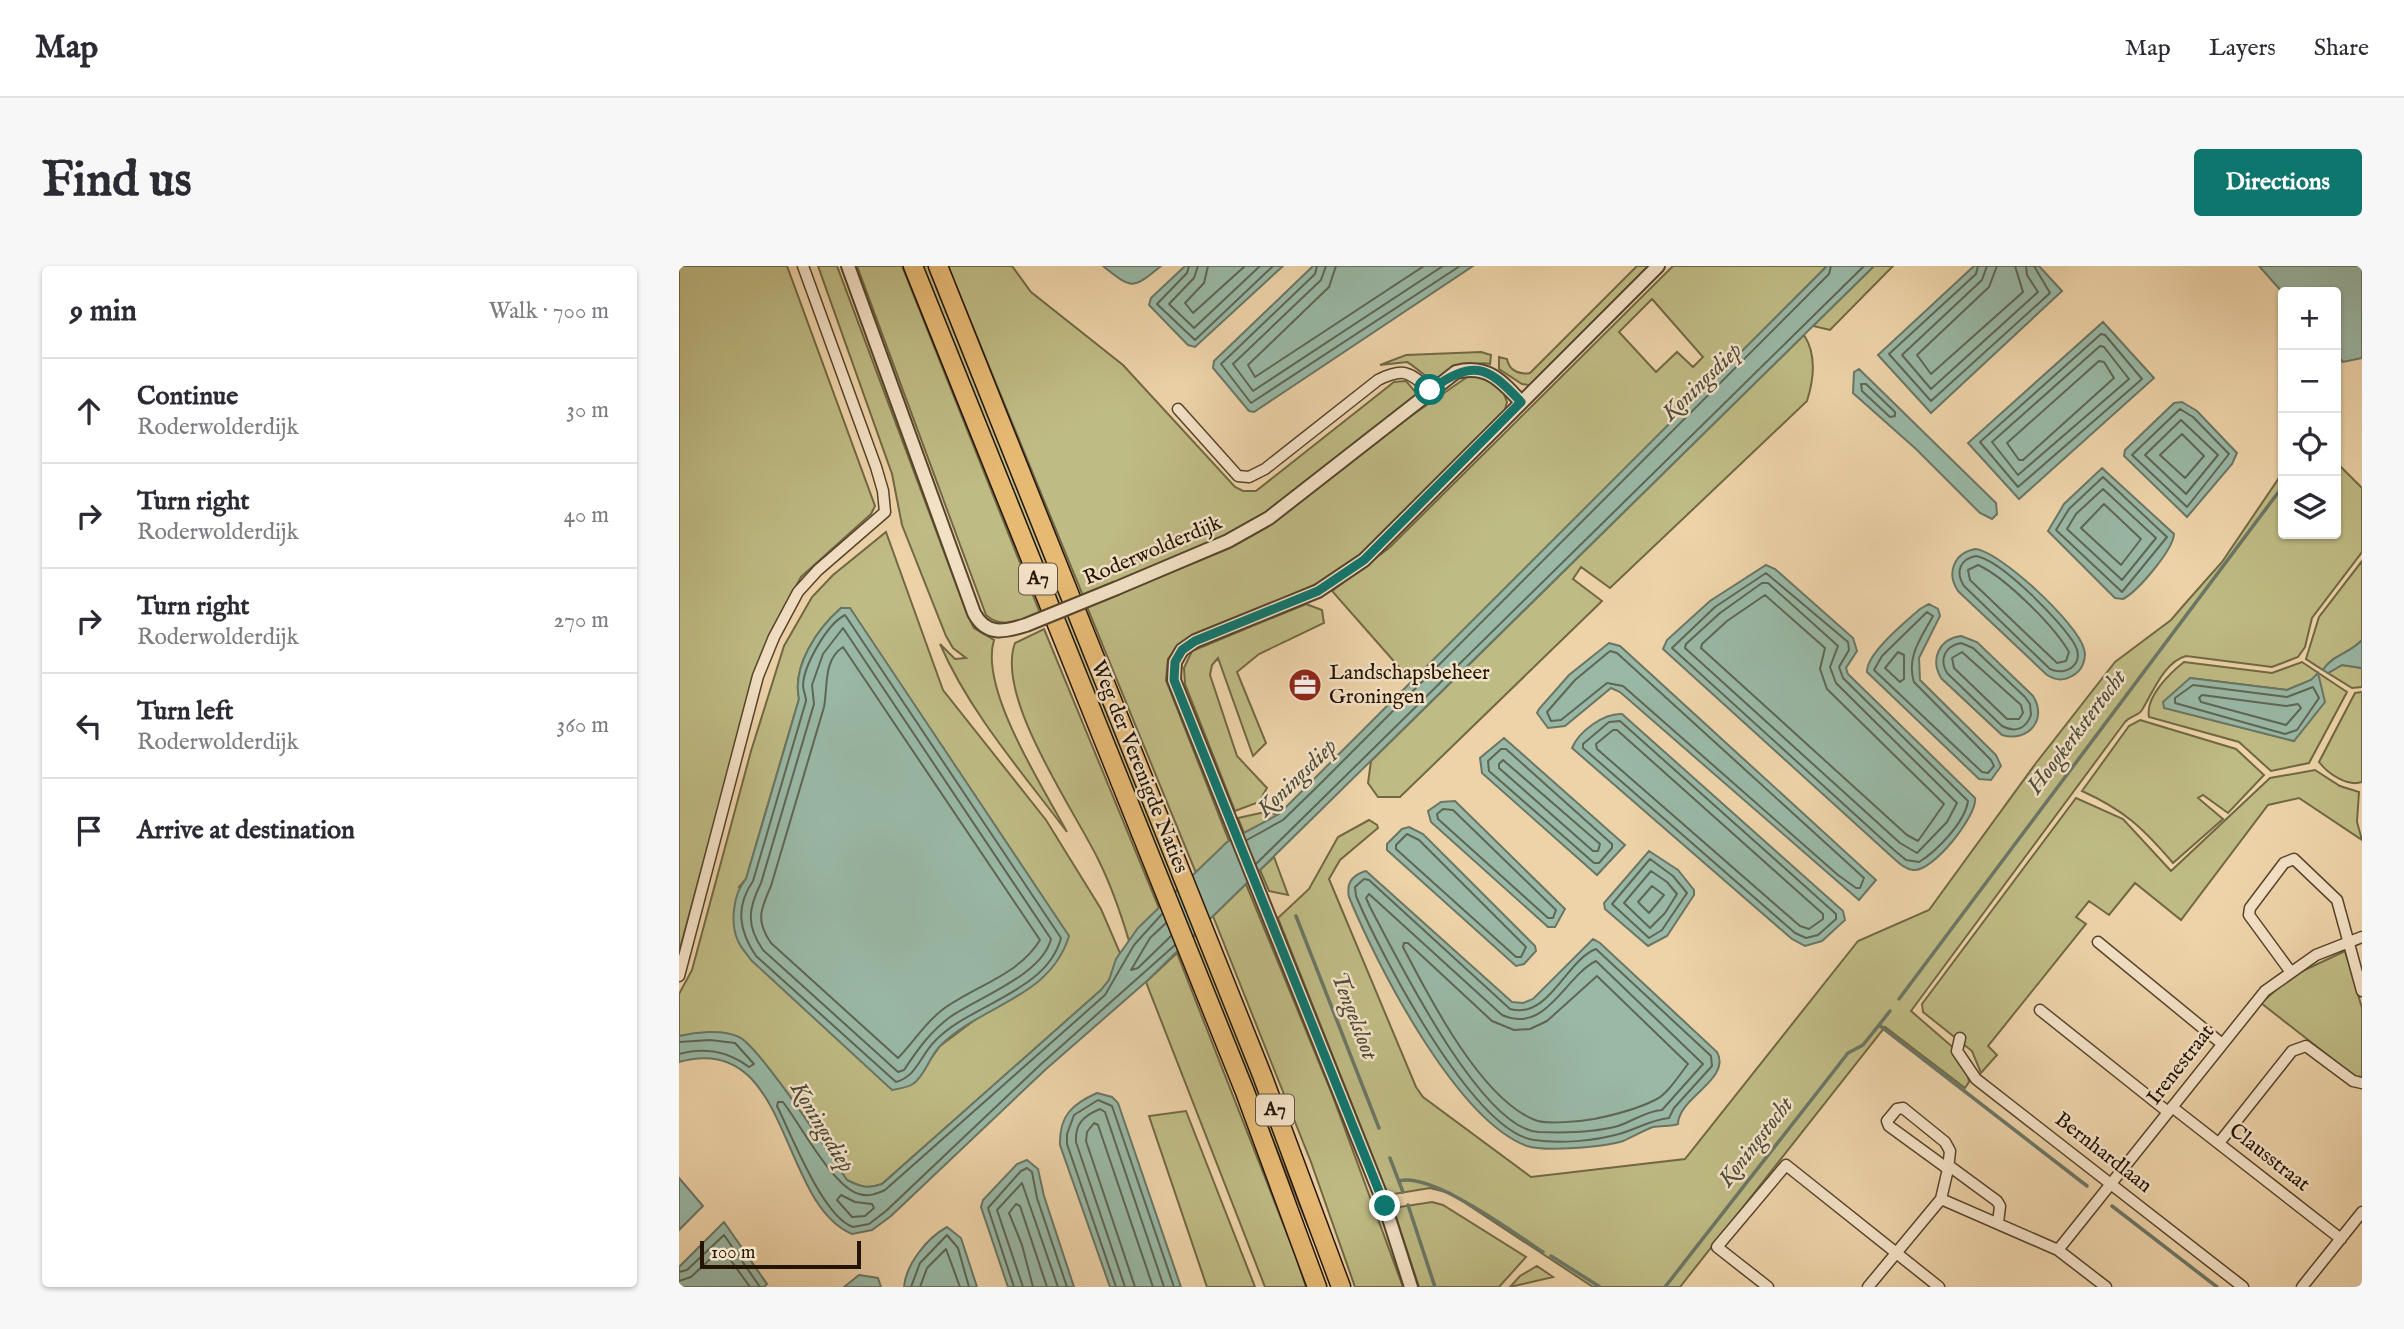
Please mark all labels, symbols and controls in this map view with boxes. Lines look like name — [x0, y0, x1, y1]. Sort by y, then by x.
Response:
text: Map — [35, 27, 98, 69]
text: Map — [2125, 33, 2171, 64]
text: Layers — [2209, 33, 2276, 64]
text: Share — [2314, 33, 2369, 64]
button: Directions — [2194, 149, 2362, 216]
text: Find us — [42, 151, 192, 213]
map controls — [2278, 287, 2341, 539]
button: + — [2278, 287, 2341, 350]
text: 9 min — [70, 293, 137, 331]
text: Walk · 700 m — [489, 297, 609, 326]
water label: Koningsdiep — [1655, 337, 1749, 429]
button: − — [2278, 350, 2341, 413]
route start — [1414, 374, 1445, 405]
text: Continue — [137, 380, 238, 413]
icon: ahead — [70, 392, 108, 430]
text: 30 m — [566, 396, 609, 425]
text: Roderwolderdijk — [137, 413, 299, 442]
button: locate — [2278, 413, 2341, 476]
button: layers — [2278, 476, 2341, 539]
text: Turn right — [137, 485, 250, 518]
icon: right — [70, 497, 108, 535]
text: 40 m — [564, 501, 609, 530]
street label: Roderwolderdijk — [1080, 509, 1227, 592]
text: Roderwolderdijk — [137, 518, 299, 547]
road number: A7 — [1019, 564, 1057, 594]
text: Turn right — [137, 590, 250, 623]
icon: right — [70, 602, 108, 640]
text: 270 m — [554, 606, 609, 635]
text: Roderwolderdijk — [137, 623, 299, 652]
street label: Weg der Verenigde Naties — [1084, 657, 1194, 877]
place label: Landschapsbeheer Groningen — [1329, 660, 1490, 711]
water label: Hoogkerkstertocht — [2020, 663, 2135, 801]
office icon: Landschapsbeheer Groningen — [1286, 666, 1324, 704]
text: Turn left — [137, 695, 234, 728]
icon: left — [70, 707, 108, 745]
text: 360 m — [557, 711, 609, 740]
text: Roderwolderdijk — [137, 728, 299, 757]
water label: Koningsdiep — [1250, 733, 1344, 825]
icon: arrive — [70, 812, 108, 850]
text: Arrive at destination — [137, 814, 355, 847]
water label: Tengelsloot — [1323, 968, 1385, 1066]
street label: Irenestraat — [2141, 1019, 2221, 1111]
water label: Koningsdiep — [782, 1076, 860, 1178]
water label: Koningstocht — [1711, 1090, 1802, 1194]
road number: A7 — [1256, 1094, 1294, 1126]
street label: Bernhardlaan — [2049, 1106, 2157, 1200]
street label: Clausstraat — [2223, 1118, 2315, 1198]
route end — [1369, 1190, 1400, 1221]
scale bar — [700, 1238, 861, 1270]
text: 100 m — [711, 1241, 755, 1265]

